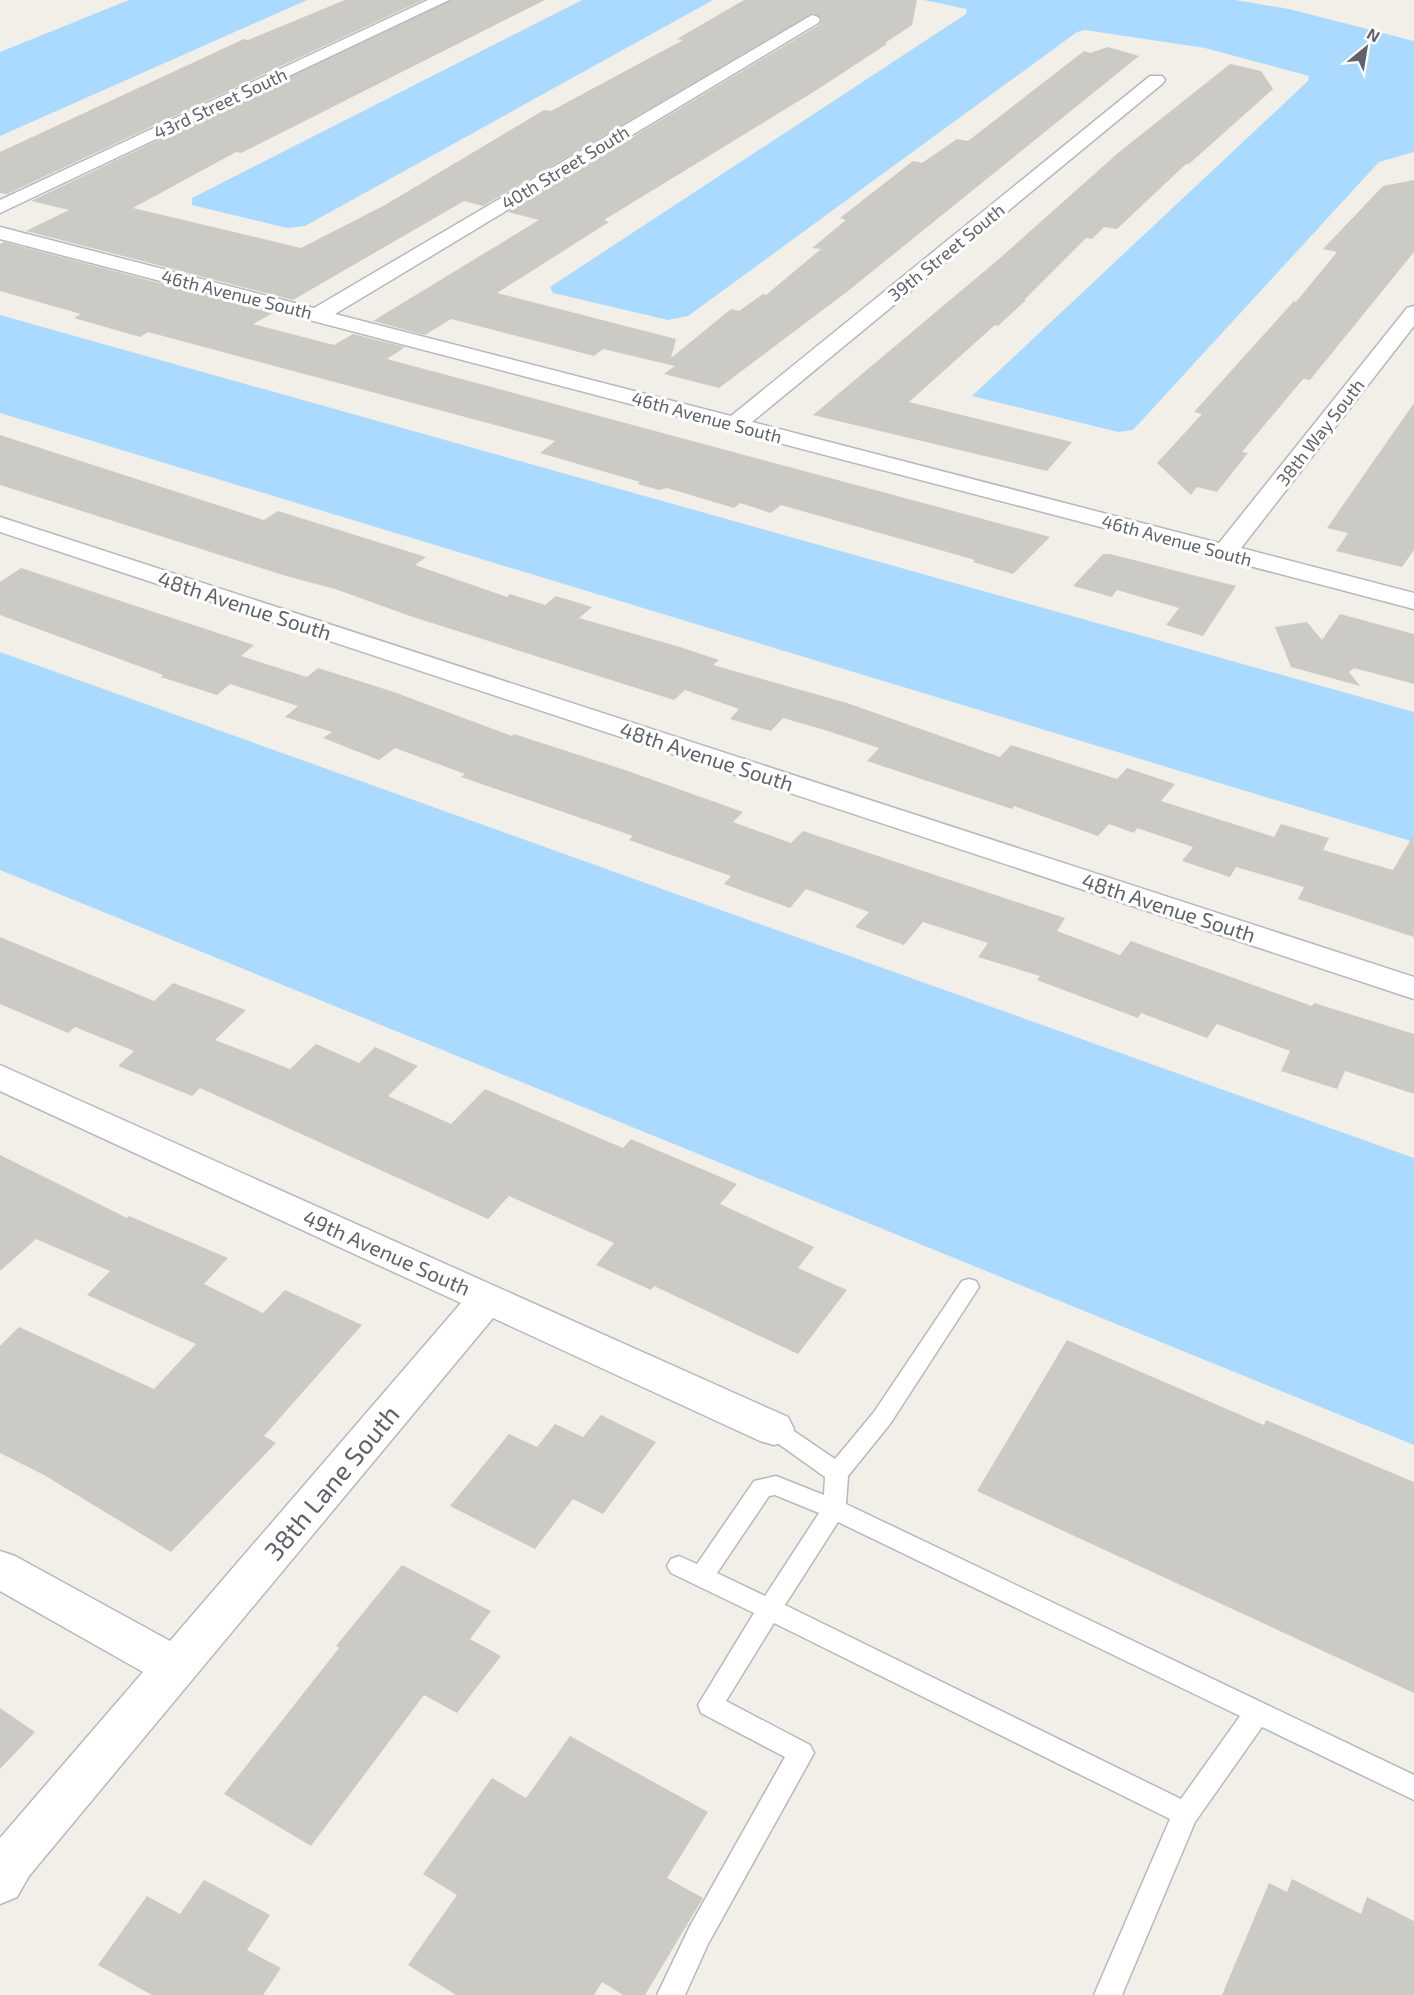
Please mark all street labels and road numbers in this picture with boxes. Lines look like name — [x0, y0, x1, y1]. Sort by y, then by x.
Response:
street label: 43rd Street South — [150, 63, 290, 143]
street label: 40th Street South — [497, 120, 633, 214]
street label: 39th Street South — [883, 198, 1009, 306]
street label: 46th Avenue South — [159, 265, 315, 323]
street label: 38th Way South — [1271, 374, 1369, 490]
street label: 46th Avenue South — [630, 386, 784, 448]
street label: 46th Avenue South — [1100, 509, 1254, 571]
street label: 48th Avenue South — [155, 565, 335, 645]
street label: 48th Avenue South — [617, 716, 797, 796]
street label: 48th Avenue South — [1079, 867, 1259, 947]
street label: 49th Avenue South — [300, 1204, 474, 1300]
street label: 38th Lane South — [257, 1398, 405, 1566]

